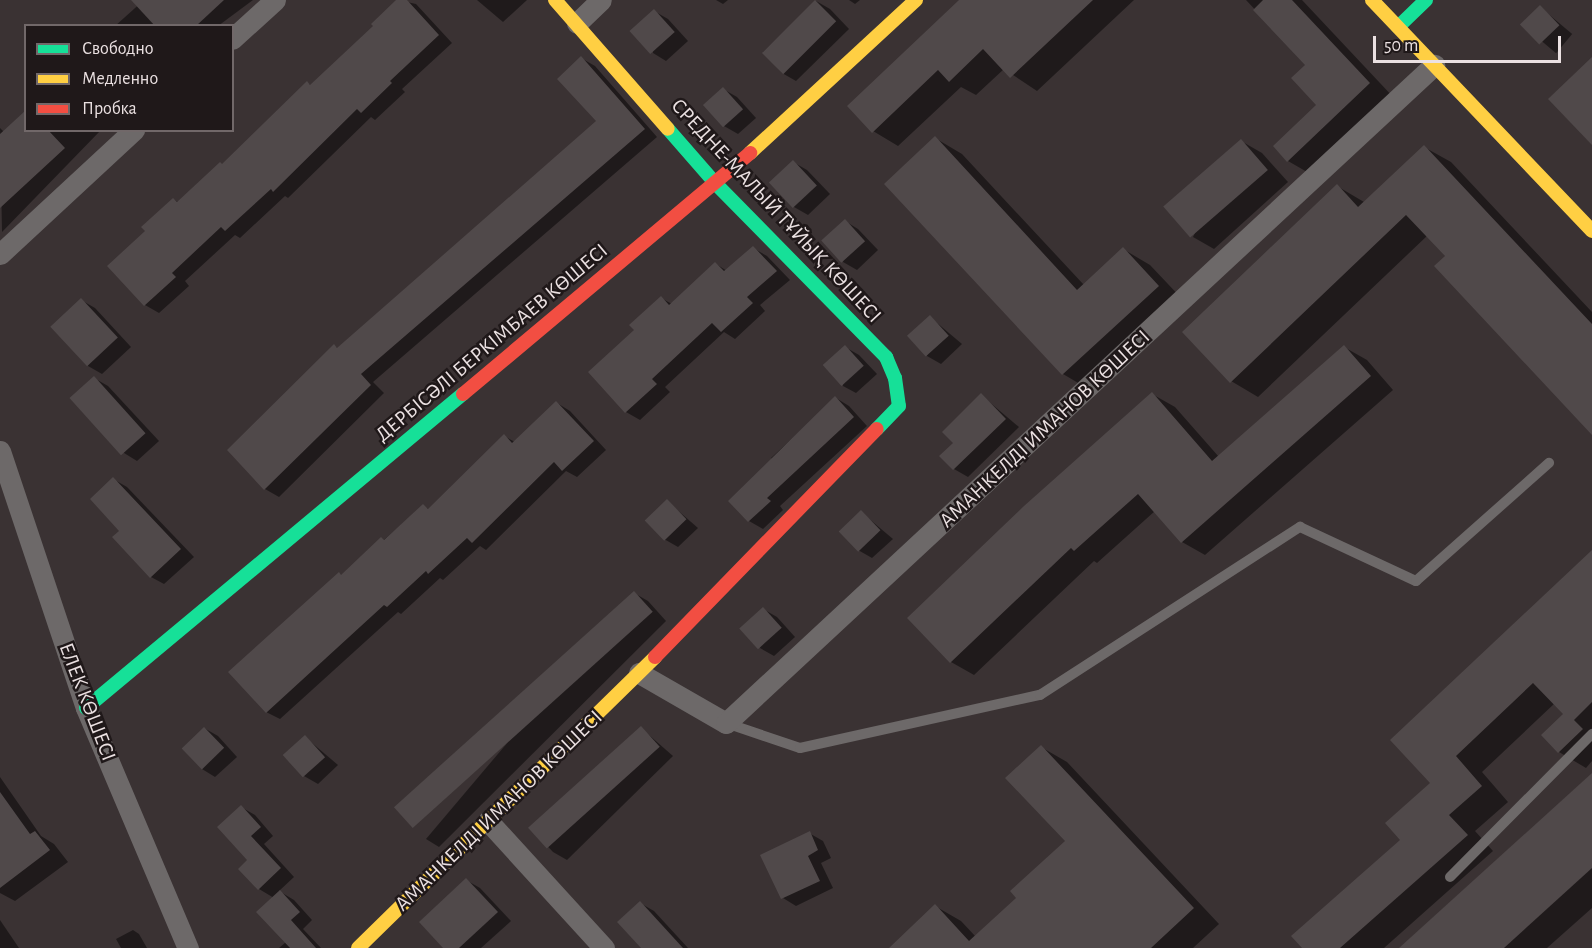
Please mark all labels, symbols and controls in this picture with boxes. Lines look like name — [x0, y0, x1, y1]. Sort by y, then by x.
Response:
legend — [24, 24, 234, 132]
scale bar — [1376, 24, 1564, 62]
text: 50 m — [1384, 37, 1418, 55]
text: Свободно — [82, 40, 154, 58]
text: Медленно — [82, 70, 158, 88]
street label: СРЕДНЕ-МАЛЫЙ ТҰЙЫҚ КӨШЕСІ — [665, 94, 887, 328]
text: Пробка — [82, 100, 137, 118]
street label: ДЕРБІСӘЛІ БЕРКІМБАЕВ КӨШЕСІ — [371, 238, 613, 448]
street label: АМАНКЕЛДІ ИМАНОВ КӨШЕСІ — [934, 325, 1156, 533]
street label: ЕЛЕК КӨШЕСІ — [53, 639, 121, 765]
street label: АМАНКЕЛДІ ИМАНОВ КӨШЕСІ — [390, 705, 608, 917]

